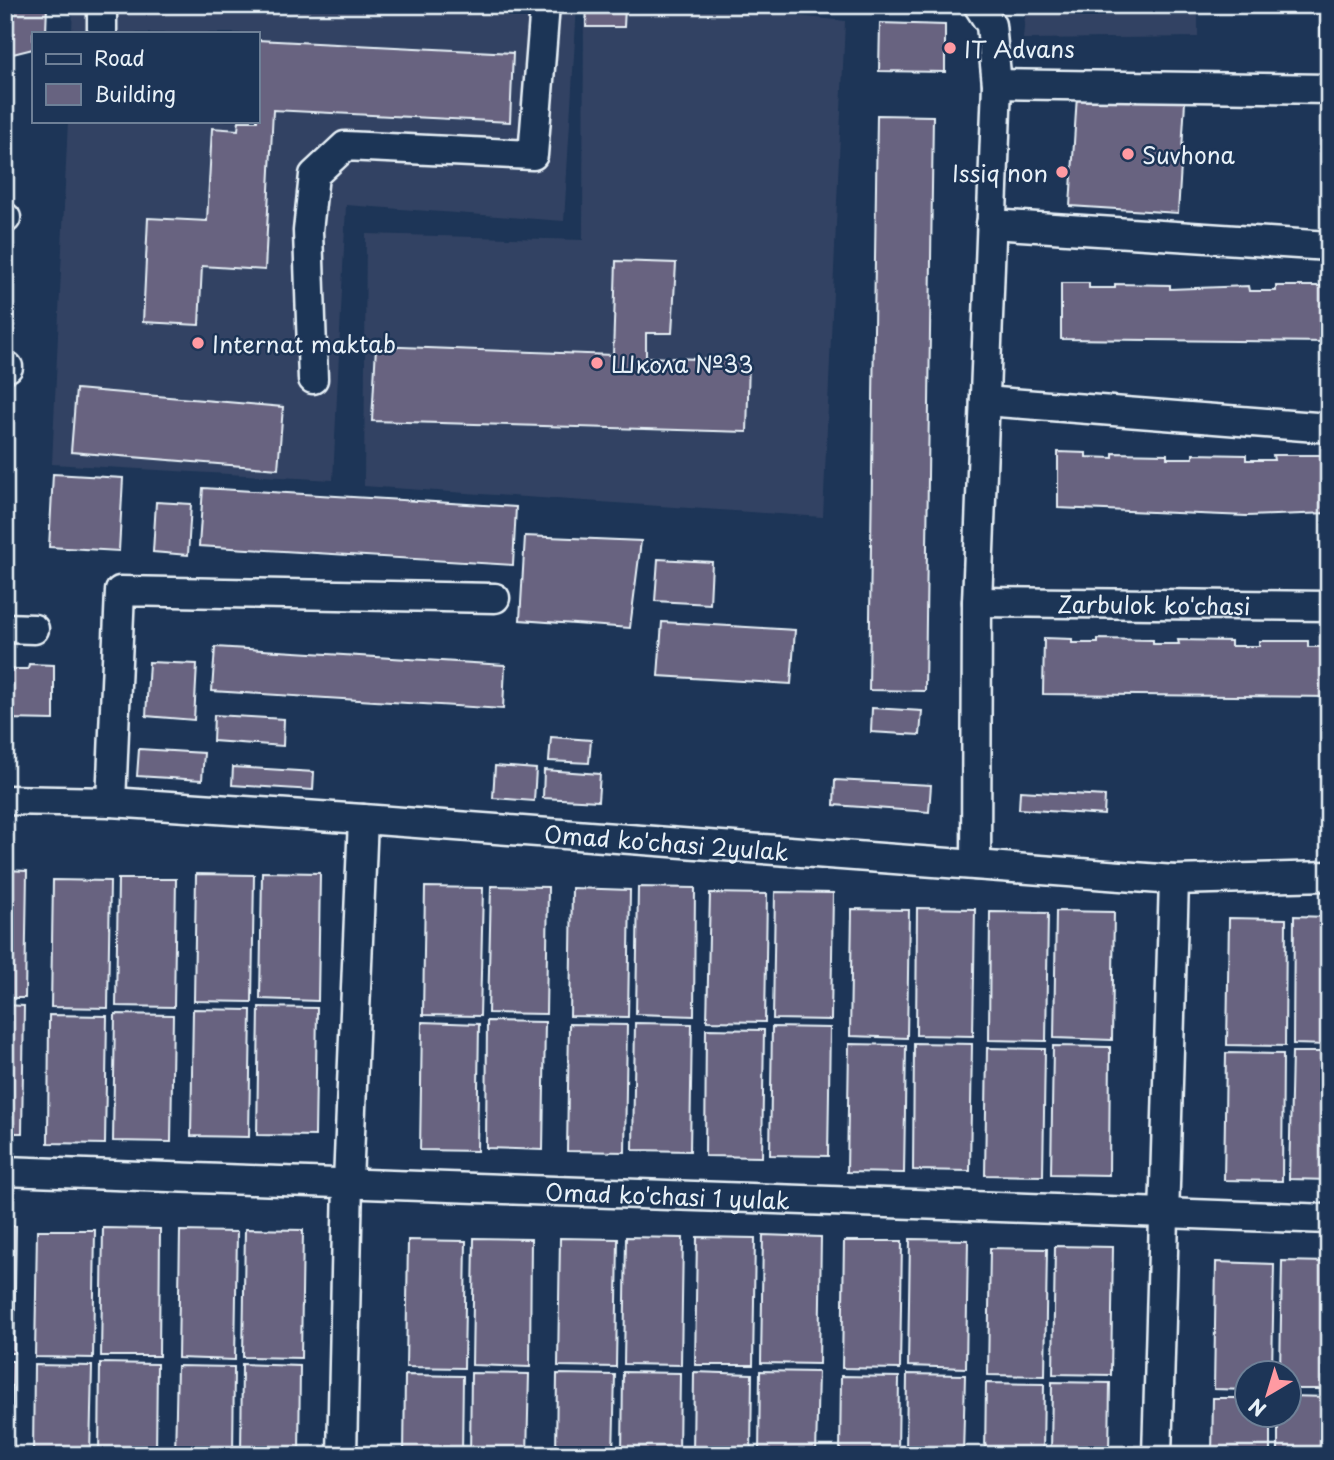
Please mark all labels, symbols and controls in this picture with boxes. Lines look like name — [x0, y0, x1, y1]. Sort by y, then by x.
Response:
place label: IT Advans — [964, 31, 1075, 66]
legend — [32, 32, 259, 122]
marker: IT Advans — [942, 40, 958, 56]
text: Road — [94, 41, 145, 73]
text: Building — [94, 77, 176, 109]
place label: Suvhona — [1142, 137, 1235, 172]
marker: Suvhona — [1120, 146, 1136, 162]
place label: Issiq non — [952, 155, 1048, 190]
marker: Issiq non — [1054, 164, 1070, 180]
place label: Internat maktab — [212, 326, 396, 361]
marker: Internat maktab — [190, 335, 206, 351]
place label: Школа №33 — [611, 346, 754, 381]
marker: Школа №33 — [589, 355, 605, 371]
street label: Zarbulok ko'chasi — [1057, 585, 1251, 623]
street label: Omad ko'chasi 2yulak — [543, 815, 790, 868]
street label: Omad ko'chasi 1 yulak — [545, 1173, 791, 1217]
north arrow — [1232, 1358, 1302, 1428]
text: N — [1242, 1393, 1271, 1424]

